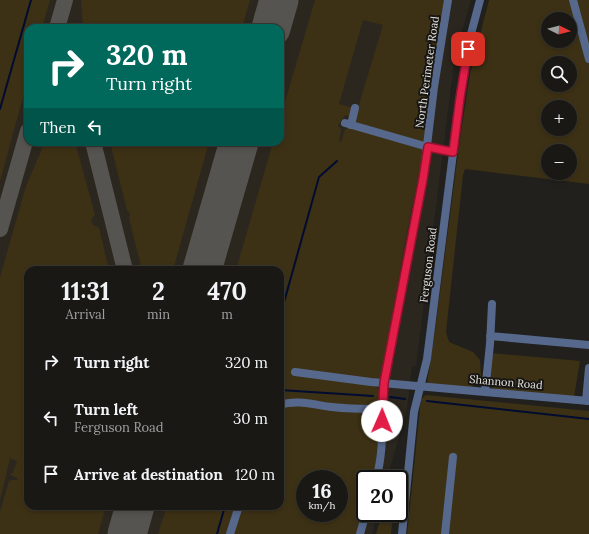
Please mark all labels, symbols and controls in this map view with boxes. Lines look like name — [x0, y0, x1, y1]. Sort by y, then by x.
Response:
north arrow — [541, 12, 577, 48]
map controls — [541, 12, 577, 180]
street label: North Perimeter Road — [412, 15, 442, 129]
pin — [451, 32, 485, 66]
text: 320 m — [106, 37, 188, 73]
icon: arrive — [457, 38, 479, 60]
icon: right — [40, 40, 92, 92]
button: search — [541, 56, 577, 92]
text: Turn right — [106, 72, 192, 95]
button: + — [541, 100, 577, 136]
icon: left — [84, 116, 106, 138]
text: Then — [40, 118, 76, 137]
button: − — [541, 144, 577, 180]
street label: Ferguson Road — [416, 226, 440, 303]
text: 11:31 — [61, 276, 110, 307]
text: 2 — [152, 276, 165, 307]
text: 470 — [207, 276, 247, 307]
text: Arrival — [66, 306, 105, 323]
text: min — [147, 306, 170, 323]
text: m — [221, 306, 233, 323]
icon: right — [40, 351, 62, 373]
text: Turn right — [74, 353, 150, 372]
text: 320 m — [225, 353, 268, 372]
street label: Shannon Road — [469, 372, 544, 392]
text: Turn left — [74, 400, 138, 419]
position arrow — [361, 400, 403, 442]
icon: left — [40, 407, 62, 429]
text: 30 m — [233, 409, 268, 428]
text: Ferguson Road — [74, 419, 164, 436]
icon: arrive — [40, 463, 62, 485]
text: Arrive at destination — [74, 465, 223, 484]
text: 120 m — [235, 465, 275, 484]
speed limit sign: 20 — [356, 470, 408, 522]
text: 16 — [312, 478, 332, 503]
text: km/h — [308, 499, 336, 512]

